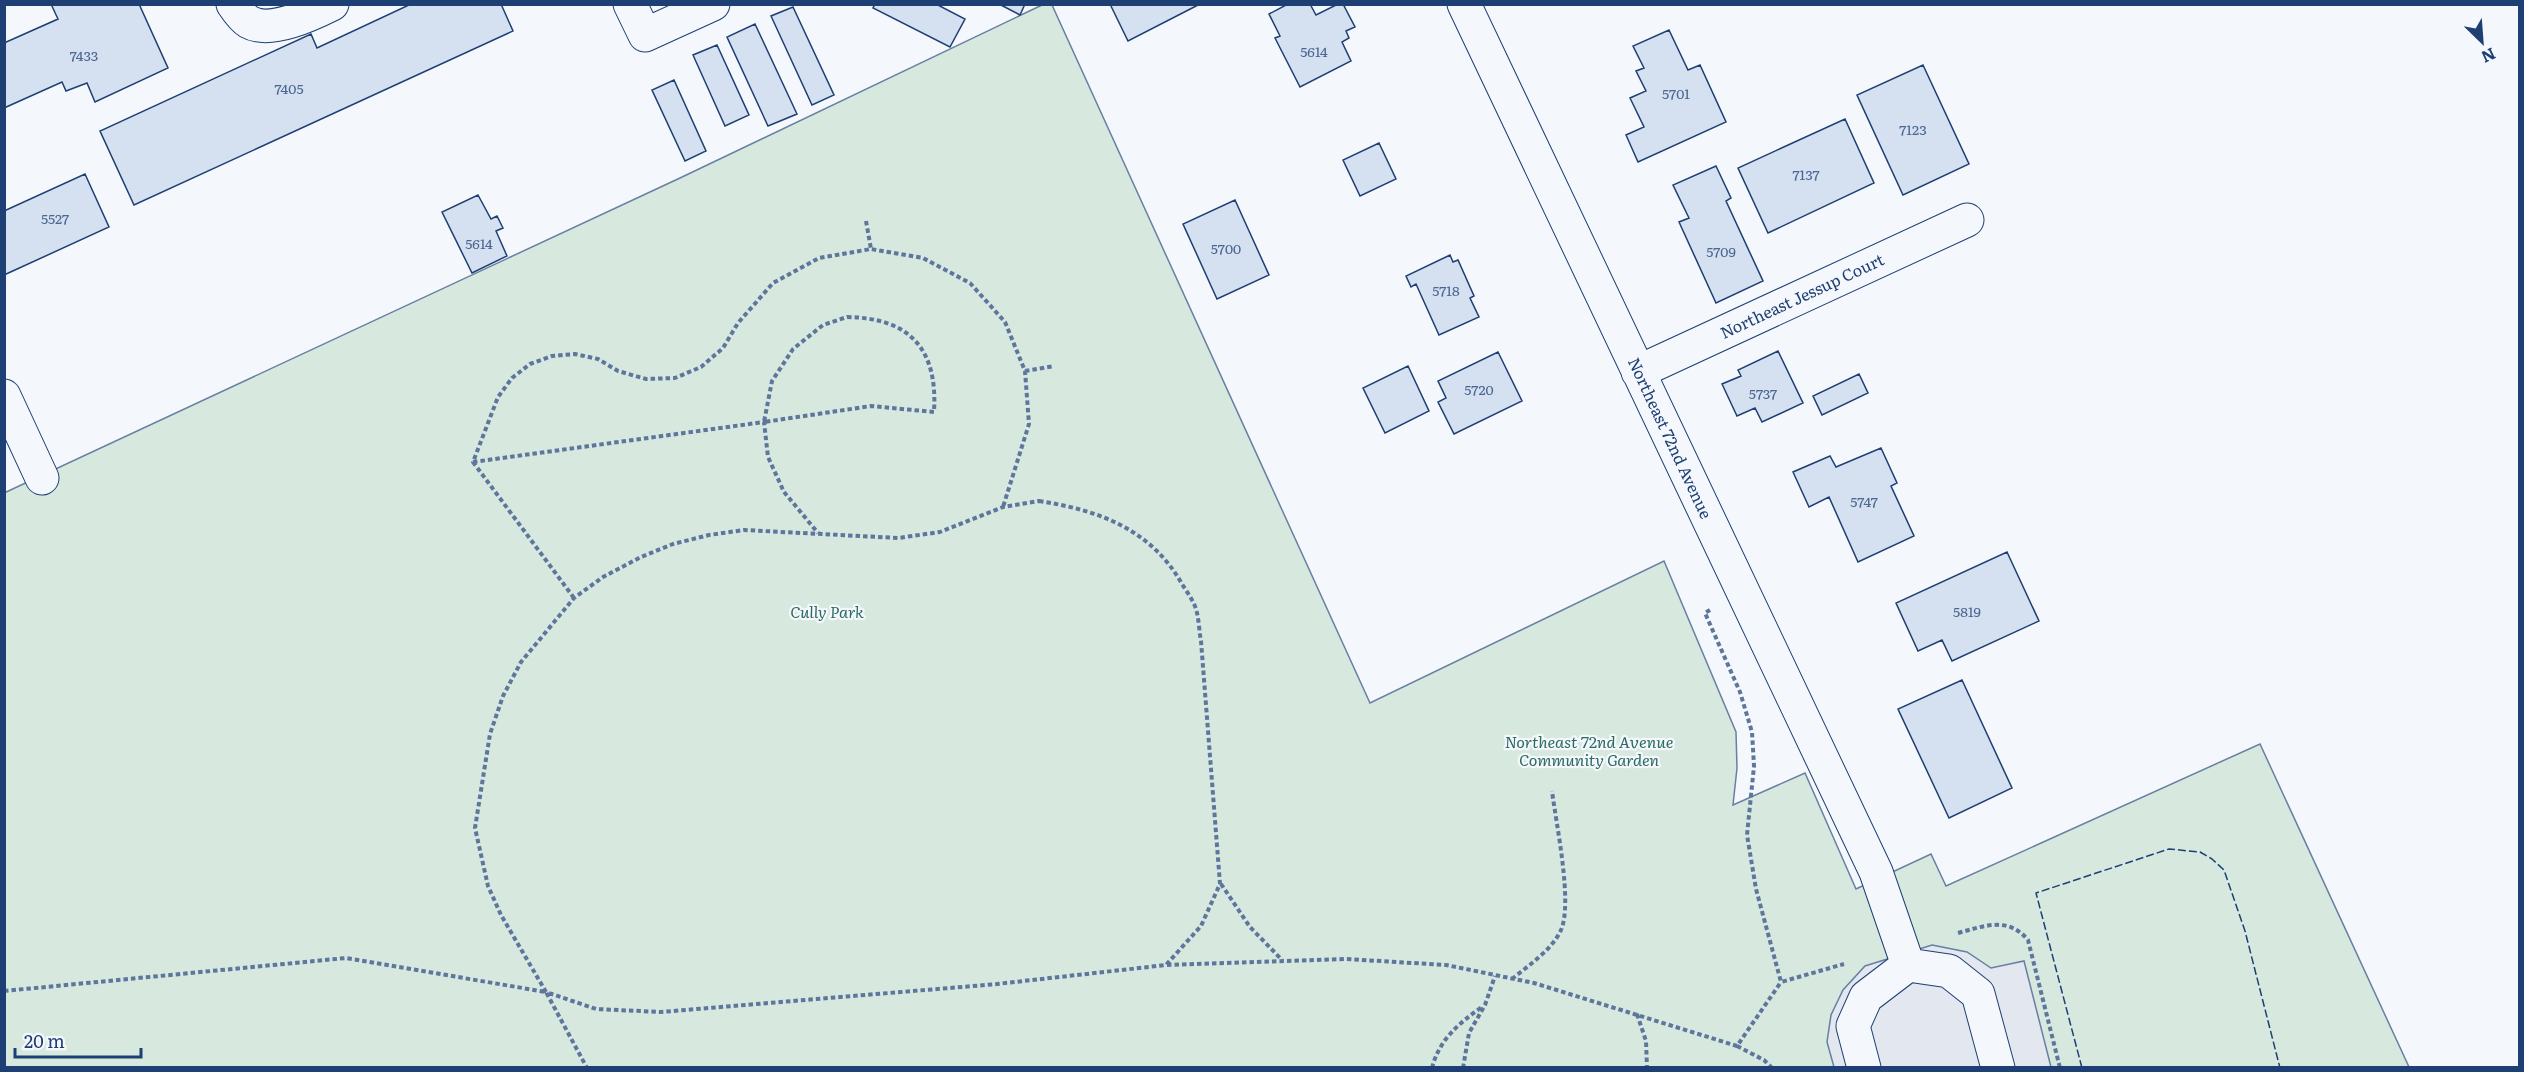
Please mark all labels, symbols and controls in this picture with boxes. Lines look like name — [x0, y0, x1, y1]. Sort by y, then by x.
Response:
north arrow — [2452, 12, 2512, 72]
house number: 5614 — [1300, 41, 1328, 61]
text: N — [2478, 43, 2500, 70]
house number: 7433 — [70, 45, 98, 65]
house number: 7405 — [274, 78, 304, 98]
house number: 5701 — [1662, 83, 1690, 103]
house number: 7123 — [1899, 119, 1927, 139]
house number: 7137 — [1792, 164, 1820, 184]
house number: 5527 — [41, 208, 69, 228]
house number: 5614 — [465, 233, 493, 253]
house number: 5700 — [1211, 238, 1241, 258]
house number: 5709 — [1706, 241, 1736, 261]
street label: Northeast Jessup Court — [1716, 246, 1888, 344]
house number: 5718 — [1432, 280, 1460, 300]
street label: Northeast 72nd Avenue — [1623, 353, 1719, 522]
house number: 5720 — [1464, 379, 1494, 399]
house number: 5737 — [1749, 383, 1777, 403]
house number: 5747 — [1850, 491, 1878, 511]
park label: Cully Park — [790, 599, 864, 623]
house number: 5819 — [1953, 601, 1981, 621]
park label: Northeast 72nd Avenue Community Garden — [1505, 729, 1673, 771]
scale bar — [15, 1021, 141, 1059]
text: 20 m — [24, 1027, 65, 1054]

